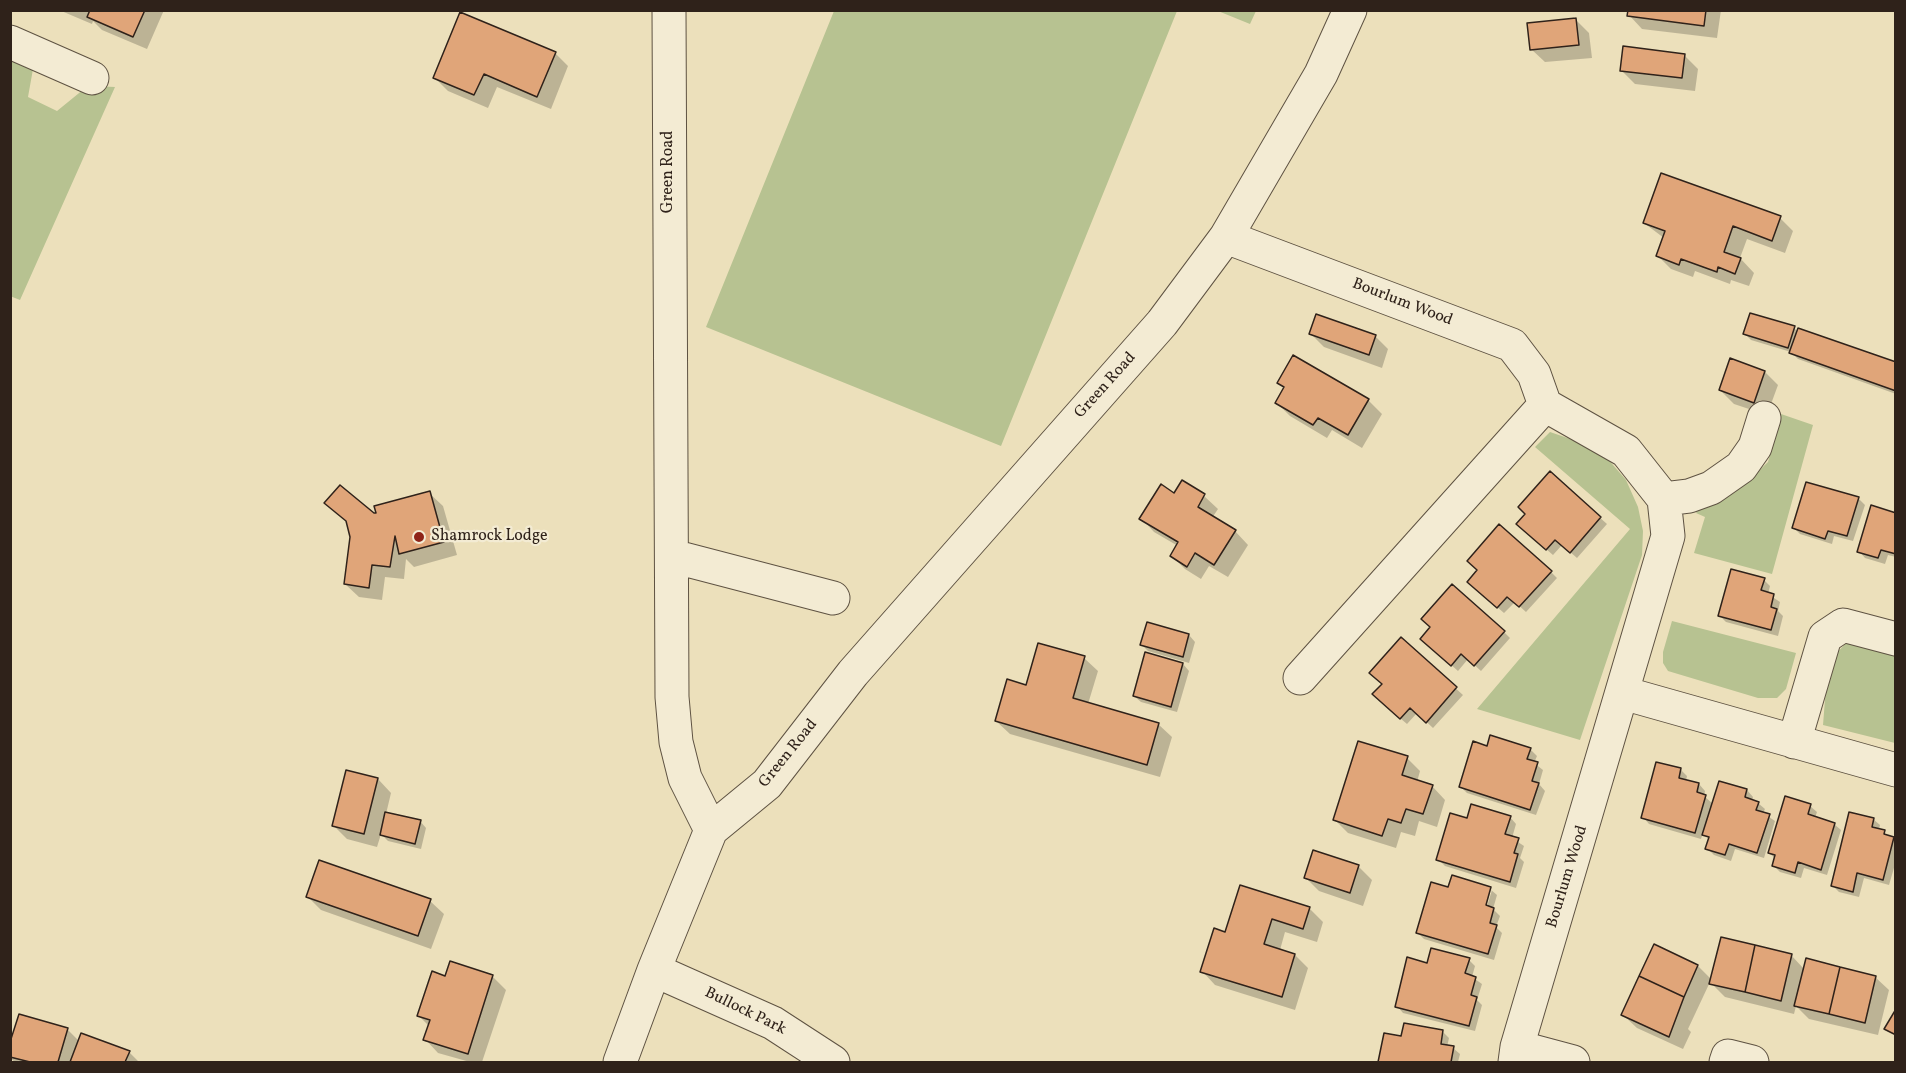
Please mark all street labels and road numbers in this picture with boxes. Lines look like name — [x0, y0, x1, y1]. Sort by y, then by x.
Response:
street label: Green Road — [659, 131, 679, 213]
street label: Bourlum Wood — [1349, 275, 1455, 331]
street label: Green Road — [1071, 349, 1141, 423]
street label: Green Road — [756, 716, 822, 792]
street label: Bourlum Wood — [1543, 823, 1593, 931]
street label: Bullock Park — [701, 984, 789, 1040]

